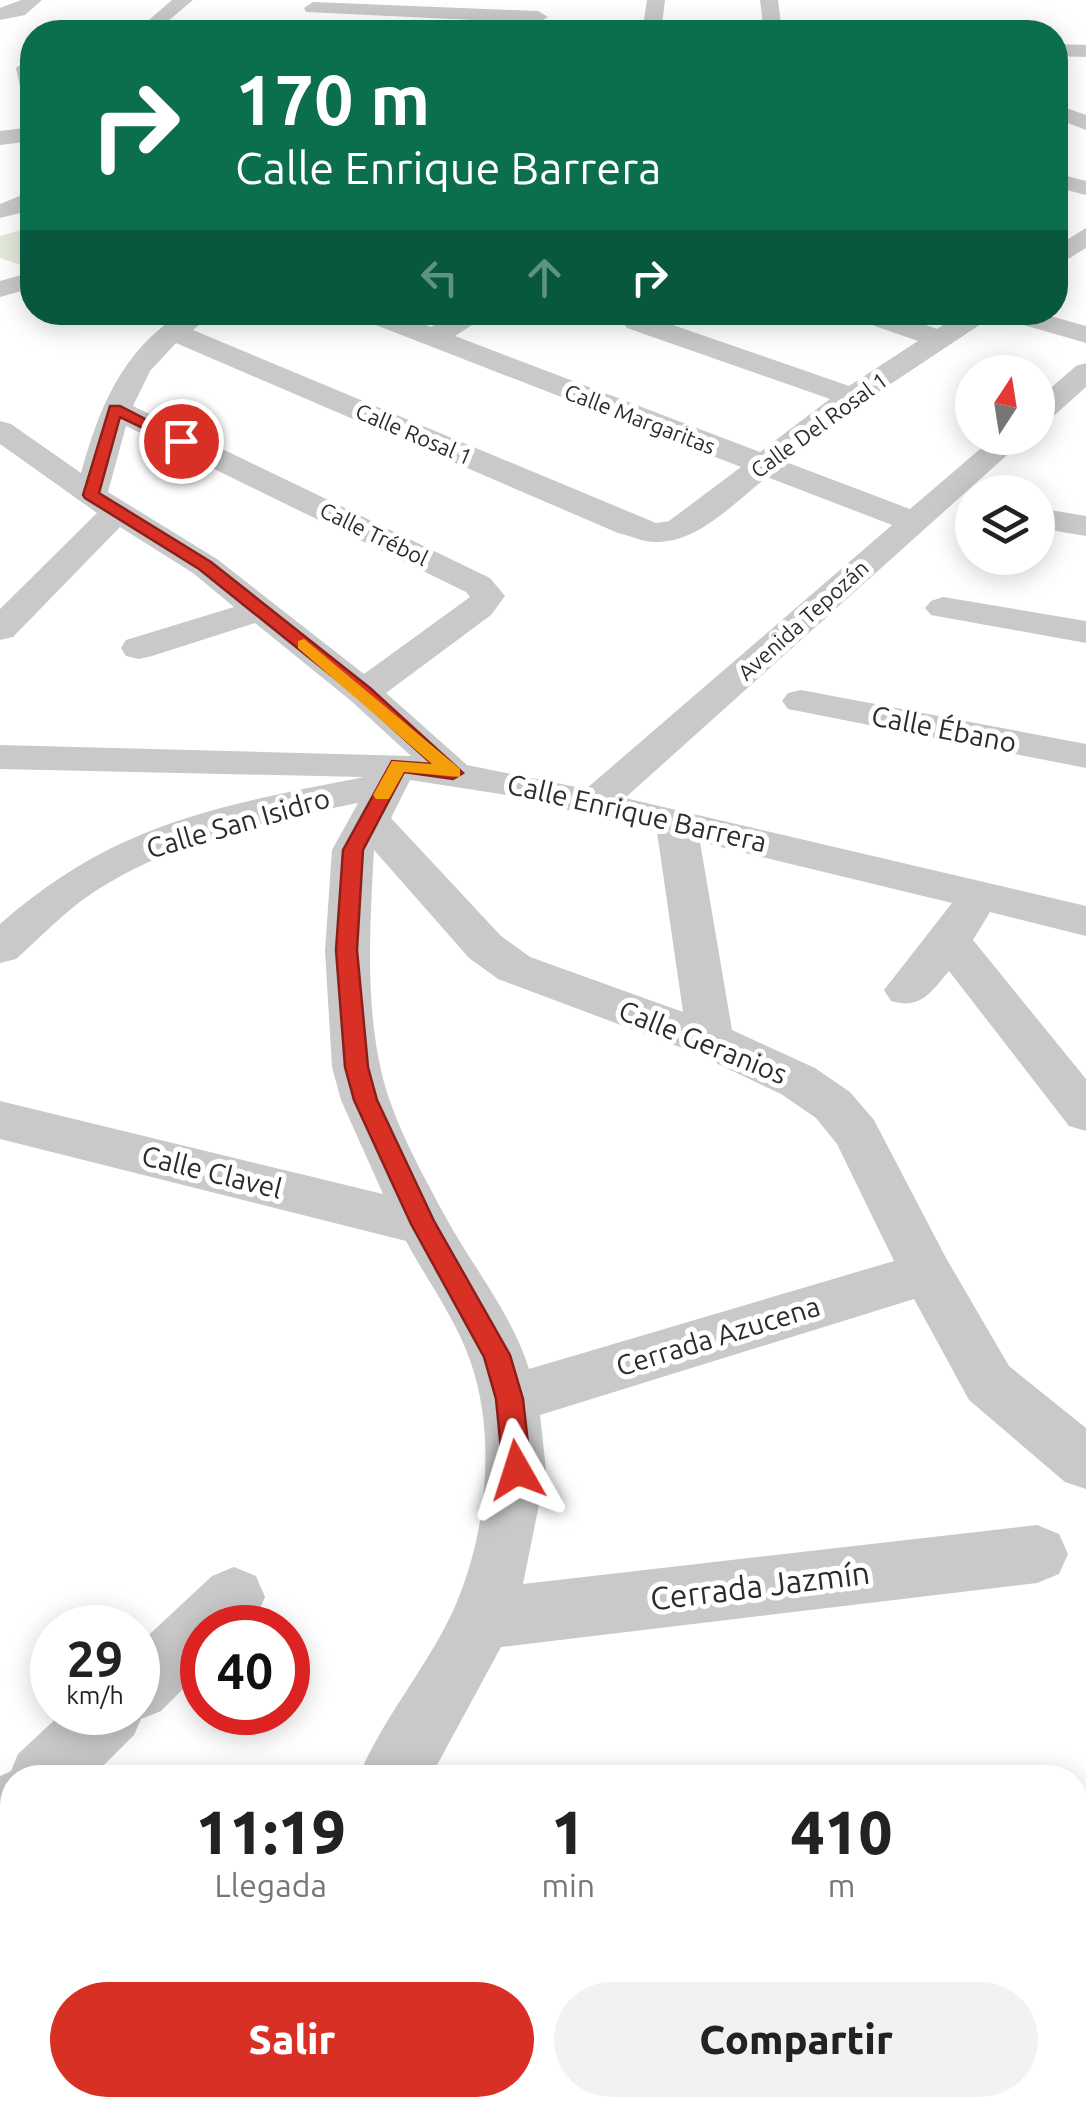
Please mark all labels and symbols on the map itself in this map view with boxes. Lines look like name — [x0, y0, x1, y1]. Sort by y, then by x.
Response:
north arrow — [955, 355, 1055, 455]
street label: Calle Del Rosal 1 — [746, 367, 892, 482]
street label: Calle Margaritas — [561, 378, 719, 459]
street label: Calle Rosal 1 — [352, 398, 476, 469]
pin — [139, 399, 224, 484]
street label: Calle Trébol — [316, 497, 432, 571]
street label: Avenida Tepozán — [732, 555, 873, 685]
street label: Calle Ébano — [869, 698, 1019, 758]
street label: Calle Enrique Barrera — [504, 768, 770, 857]
street label: Calle San Isidro — [143, 782, 333, 863]
street label: Calle Geranios — [615, 994, 792, 1089]
street label: Calle Clavel — [139, 1139, 285, 1204]
street label: Cerrada Azucena — [612, 1290, 824, 1381]
position arrow — [465, 1418, 569, 1522]
street label: Cerrada Jazmín — [648, 1554, 872, 1616]
speed limit sign: 40 — [180, 1605, 310, 1735]

